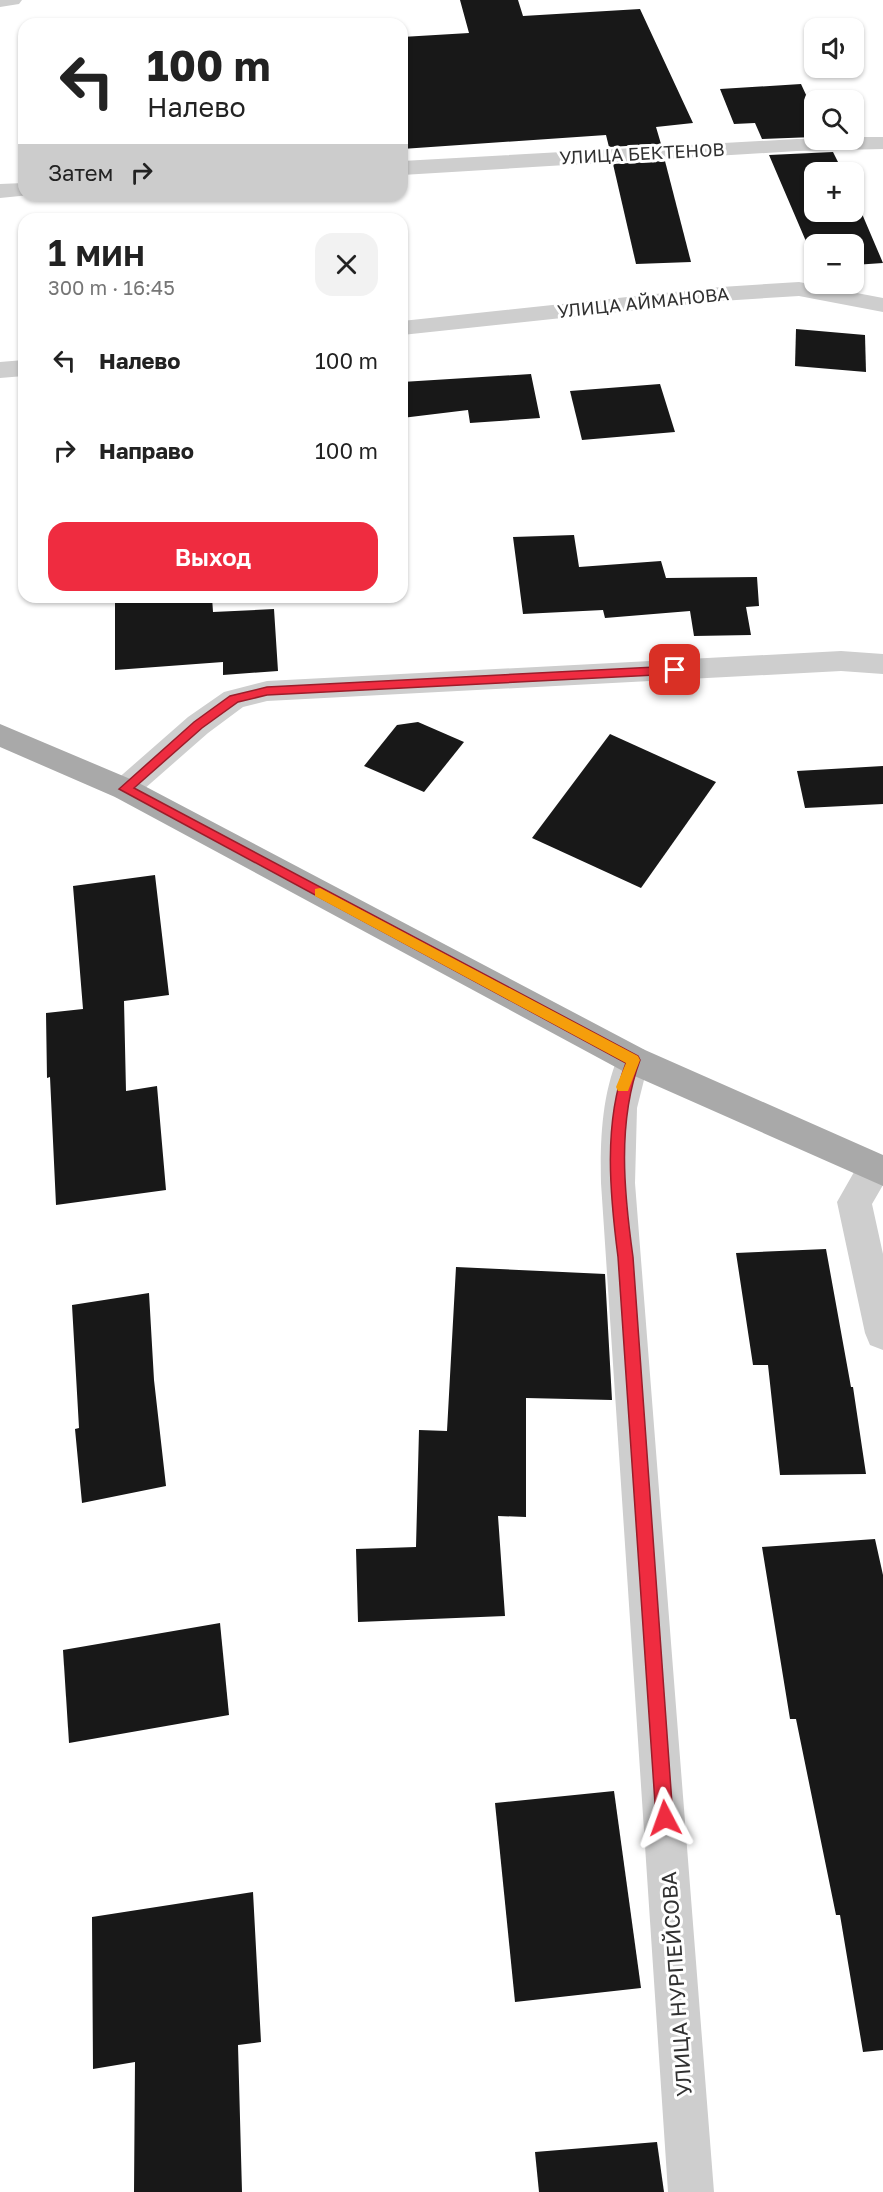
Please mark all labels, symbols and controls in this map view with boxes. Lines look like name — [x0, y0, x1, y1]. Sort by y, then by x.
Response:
map controls — [804, 18, 864, 294]
button: sound — [804, 18, 864, 78]
text: 100 m — [147, 40, 270, 90]
icon: left — [48, 42, 126, 120]
button: search — [804, 90, 864, 150]
text: Налево — [147, 91, 246, 123]
street label: УЛИЦА БЕКТЕНОВ — [559, 138, 725, 168]
icon: right — [125, 156, 158, 189]
text: Затем — [48, 159, 113, 186]
button: + — [804, 162, 864, 222]
text: 1 мин — [48, 231, 145, 274]
button: close — [315, 233, 378, 296]
button: − — [804, 234, 864, 294]
text: 300 m · 16:45 — [48, 275, 175, 299]
street label: УЛИЦА АЙМАНОВА — [556, 282, 730, 322]
icon: left — [48, 344, 81, 377]
text: Налево — [99, 347, 181, 374]
text: 100 m — [315, 347, 378, 374]
icon: right — [48, 434, 81, 467]
text: Направо — [99, 437, 194, 464]
text: 100 m — [315, 437, 378, 464]
button: Выход — [48, 522, 378, 591]
pin — [649, 644, 700, 695]
icon: arrive — [658, 653, 691, 686]
position arrow — [633, 1786, 697, 1850]
street label: УЛИЦА НУРПЕЙСОВА — [655, 1871, 697, 2098]

